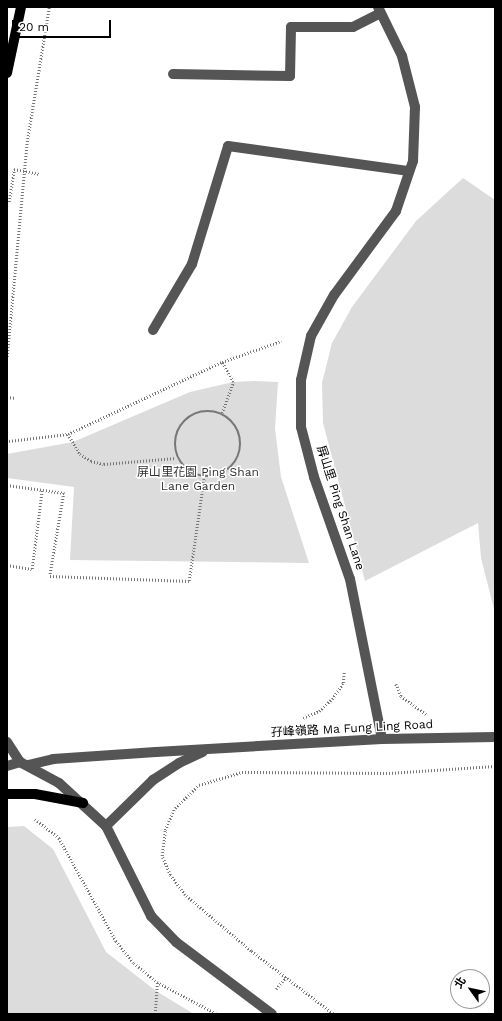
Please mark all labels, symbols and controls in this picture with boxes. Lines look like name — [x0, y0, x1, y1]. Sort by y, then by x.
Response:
scale bar — [14, 12, 113, 38]
text: 20 m — [19, 20, 49, 34]
street label: 屏山里 Ping Shan Lane — [313, 444, 367, 572]
park label: 屏山里花園 Ping Shan Lane Garden — [137, 466, 259, 494]
street label: 孖峰嶺路 Ma Fung Ling Road — [270, 718, 434, 740]
north arrow — [450, 969, 490, 1009]
text: 北 — [452, 975, 469, 991]

